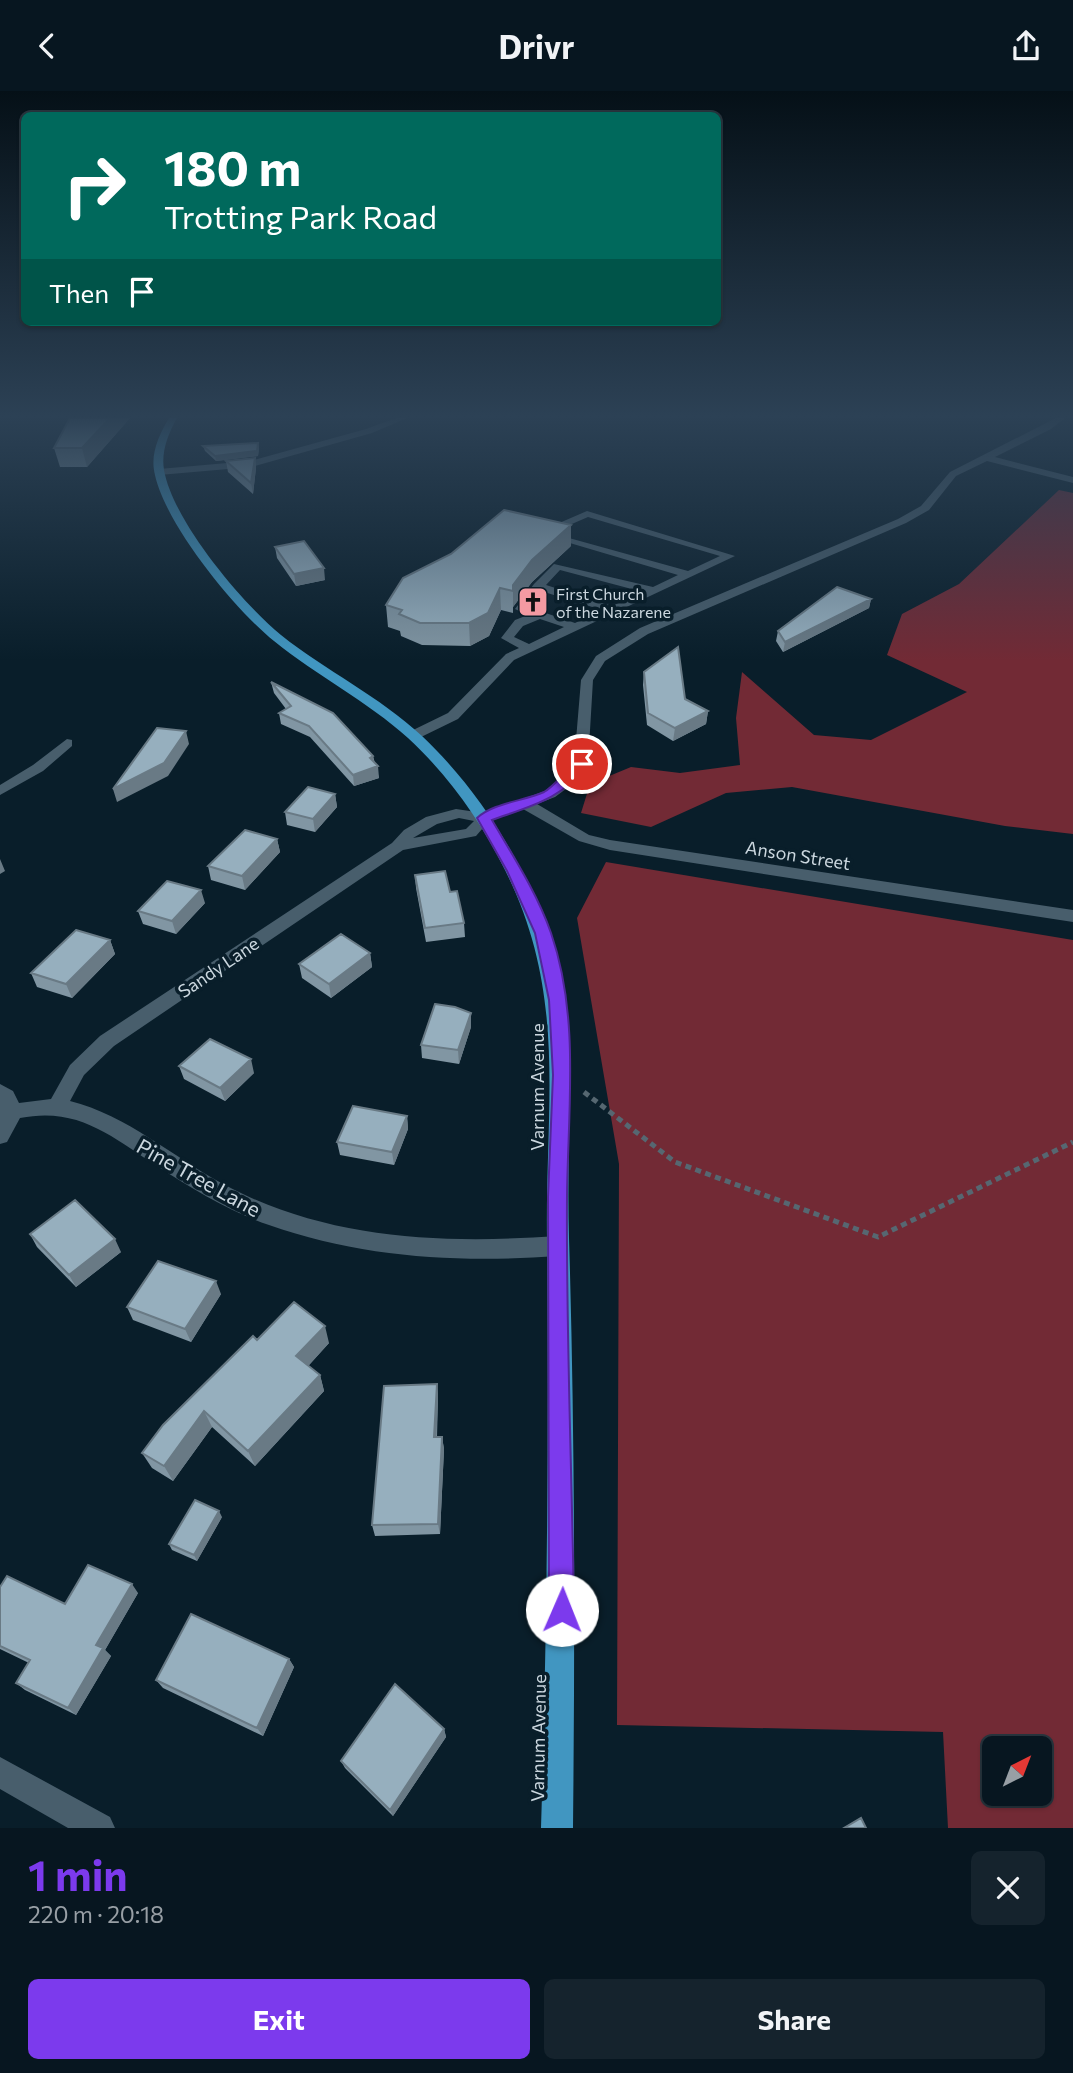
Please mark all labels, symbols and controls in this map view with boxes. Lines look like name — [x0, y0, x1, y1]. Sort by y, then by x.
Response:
text: Drivr — [498, 26, 575, 66]
icon: back — [28, 27, 66, 65]
icon: share — [1007, 27, 1045, 65]
text: 180 m — [164, 136, 301, 196]
icon: right — [49, 140, 140, 231]
text: Trotting Park Road — [164, 196, 437, 236]
icon: arrive — [123, 273, 161, 311]
text: Then — [49, 277, 109, 308]
place label: First Church of the Nazarene — [556, 584, 671, 621]
church icon: First Church of the Nazarene — [516, 585, 550, 619]
pin — [552, 734, 612, 794]
icon: arrive — [563, 745, 601, 783]
street label: Anson Street — [744, 836, 852, 874]
street label: Sandy Lane — [173, 932, 263, 1002]
street label: Varnum Avenue — [526, 1023, 548, 1151]
street label: Pine Tree Lane — [133, 1133, 265, 1221]
position arrow — [525, 1573, 599, 1647]
street label: Varnum Avenue — [526, 1674, 550, 1802]
north arrow — [982, 1736, 1052, 1806]
map controls — [982, 1736, 1052, 1806]
text: 1 min — [28, 1848, 128, 1900]
button: close — [971, 1851, 1045, 1925]
text: 220 m · 20:18 — [28, 1900, 164, 1928]
button: Exit — [28, 1979, 530, 2059]
button: Share — [544, 1979, 1045, 2059]

